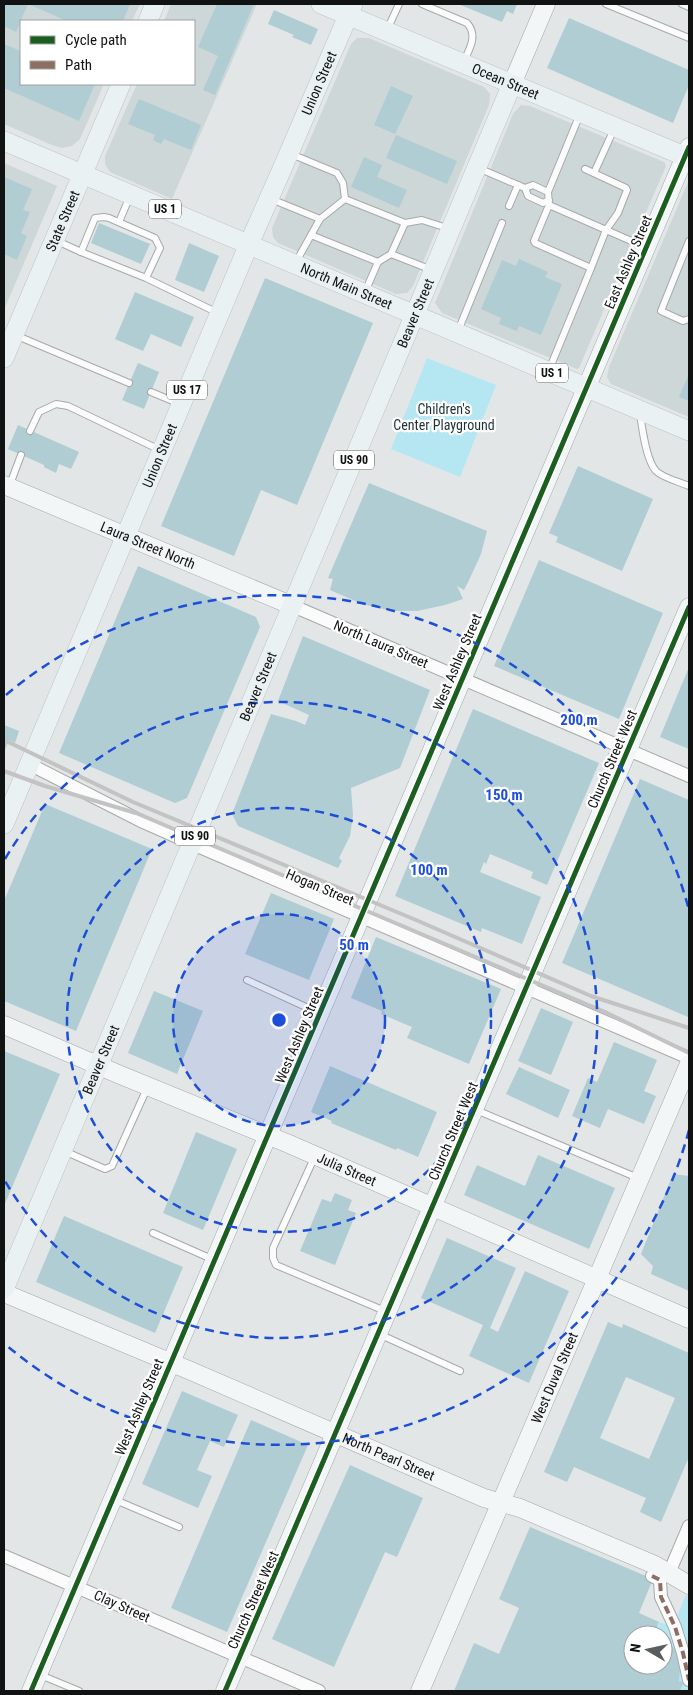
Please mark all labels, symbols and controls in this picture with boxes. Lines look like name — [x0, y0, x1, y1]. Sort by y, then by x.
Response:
legend — [20, 20, 195, 85]
text: Cycle path — [65, 31, 127, 49]
street label: Union Street — [298, 49, 340, 117]
text: Path — [65, 56, 92, 74]
street label: Ocean Street — [470, 60, 541, 102]
street label: State Street — [42, 188, 83, 254]
road number: US 1 — [149, 200, 181, 218]
street label: East Ashley Street — [601, 213, 655, 311]
street label: North Main Street — [298, 260, 395, 312]
street label: Beaver Street — [394, 276, 437, 350]
road number: US 1 — [536, 363, 568, 382]
road number: US 17 — [167, 380, 207, 400]
park label: Children's Center Playground — [393, 401, 495, 433]
street label: Union Street — [139, 421, 180, 490]
road number: US 90 — [334, 450, 374, 470]
street label: Laura Street North — [98, 518, 198, 572]
street label: West Ashley Street — [429, 611, 485, 713]
street label: North Laura Street — [331, 617, 431, 671]
street label: Beaver Street — [236, 649, 280, 723]
street label: Church Street West — [584, 707, 640, 811]
text: 200 m — [560, 711, 598, 729]
text: 150 m — [485, 786, 523, 804]
road number: US 90 — [175, 826, 215, 846]
text: 100 m — [410, 861, 448, 879]
street label: Hogan Street — [284, 866, 356, 908]
text: 50 m — [339, 936, 369, 954]
street label: West Ashley Street — [271, 984, 327, 1086]
centre of rings — [270, 1011, 288, 1029]
street label: Beaver Street — [79, 1023, 122, 1097]
street label: Church Street West — [425, 1079, 481, 1183]
street label: Julia Street — [315, 1149, 379, 1189]
street label: West Duval Street — [528, 1330, 581, 1426]
street label: West Ashley Street — [111, 1356, 167, 1458]
street label: North Pearl Street — [340, 1430, 437, 1484]
street label: Church Street West — [224, 1549, 282, 1651]
street label: Clay Street — [92, 1587, 152, 1625]
north arrow — [623, 1625, 673, 1675]
text: N — [627, 1642, 644, 1653]

